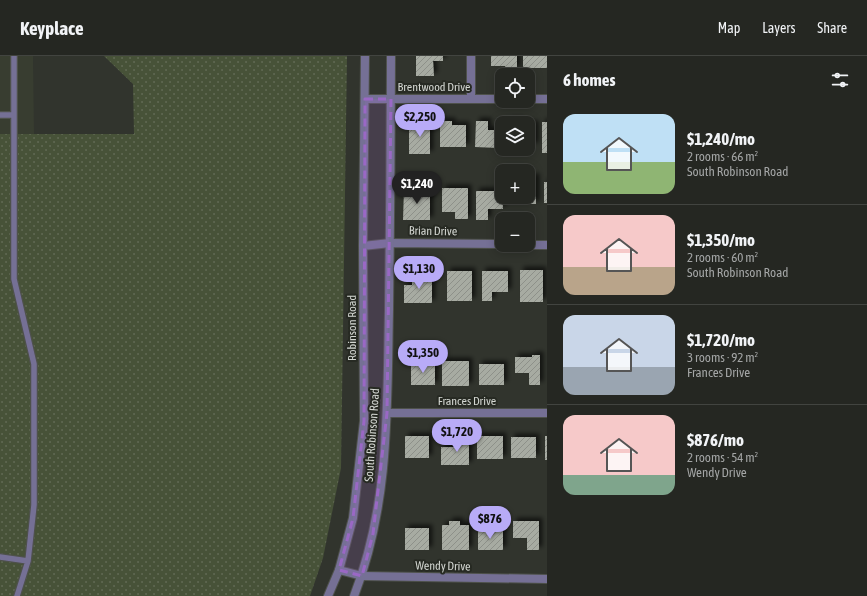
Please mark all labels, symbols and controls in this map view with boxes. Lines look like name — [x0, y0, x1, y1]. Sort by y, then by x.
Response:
text: Keyplace — [20, 17, 84, 39]
text: Map — [718, 20, 740, 36]
text: Layers — [762, 20, 795, 36]
text: Share — [817, 20, 847, 36]
map controls — [495, 68, 535, 252]
button: locate — [495, 68, 535, 108]
icon: filters — [829, 69, 851, 91]
text: 6 homes — [563, 70, 616, 90]
street label: Brentwood Drive — [398, 80, 470, 94]
pin: $2,250 — [387, 104, 453, 138]
text: $2,250 — [404, 109, 436, 124]
button: layers — [495, 116, 535, 156]
text: $1,240/mo — [687, 129, 755, 149]
icon: home — [595, 130, 643, 178]
text: 2 rooms · 66 m² — [687, 149, 758, 164]
button: + — [495, 164, 535, 204]
text: South Robinson Road — [687, 164, 788, 179]
pin: $1,240 — [384, 171, 450, 205]
text: $1,240 — [401, 176, 433, 191]
button: − — [495, 212, 535, 252]
street label: Brian Drive — [409, 224, 457, 238]
text: $1,350/mo — [687, 230, 755, 250]
icon: home — [595, 231, 643, 279]
text: 2 rooms · 60 m² — [687, 250, 758, 265]
pin: $1,130 — [386, 256, 452, 290]
text: $1,130 — [403, 261, 435, 276]
text: South Robinson Road — [687, 265, 788, 280]
street label: Robinson Road — [345, 295, 359, 361]
text: $1,720/mo — [687, 330, 755, 350]
icon: home — [595, 331, 643, 379]
pin: $1,350 — [390, 340, 456, 374]
text: $1,350 — [407, 345, 439, 360]
text: 3 rooms · 92 m² — [687, 350, 758, 365]
text: Frances Drive — [687, 365, 750, 380]
street label: South Robinson Road — [362, 388, 382, 482]
street label: Frances Drive — [438, 394, 496, 408]
pin: $1,720 — [424, 419, 490, 453]
text: $1,720 — [441, 424, 473, 439]
text: $876/mo — [687, 430, 744, 450]
icon: home — [595, 431, 643, 479]
text: 2 rooms · 54 m² — [687, 450, 758, 465]
text: Wendy Drive — [687, 465, 747, 480]
pin: $876 — [466, 506, 514, 540]
text: $876 — [478, 511, 502, 526]
street label: Wendy Drive — [415, 559, 471, 573]

